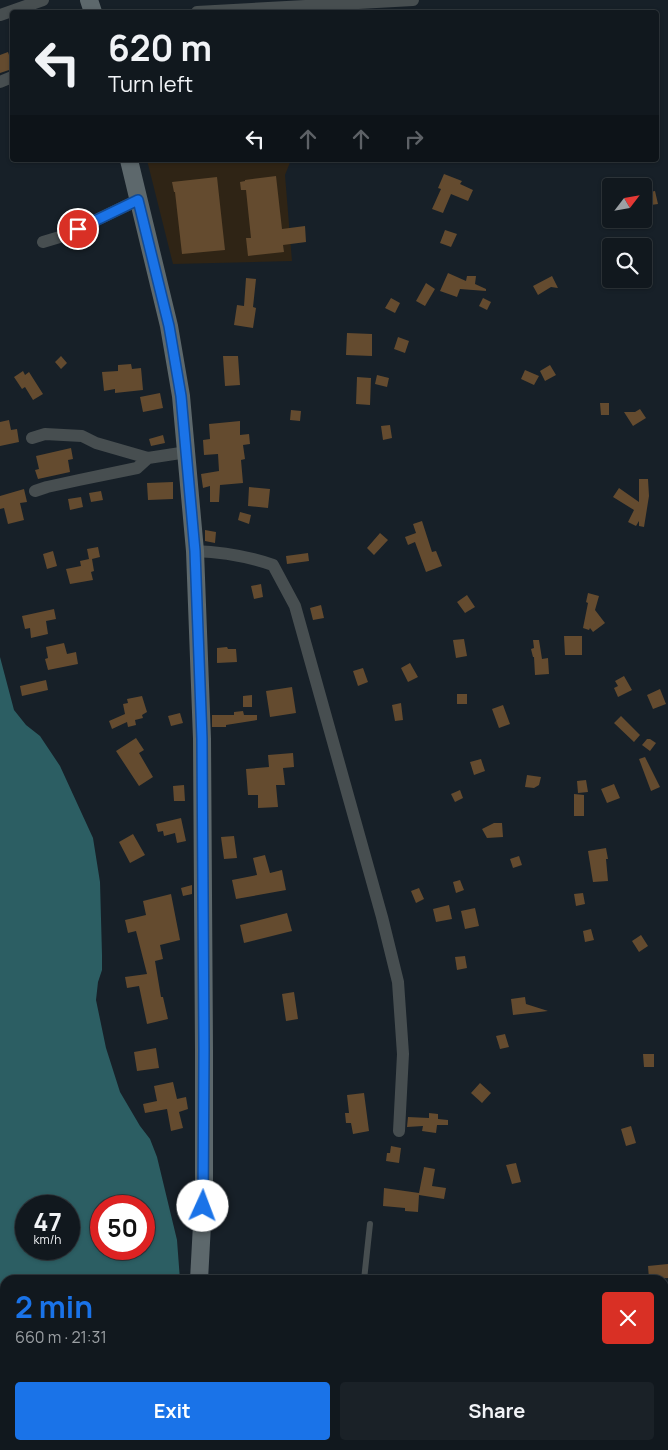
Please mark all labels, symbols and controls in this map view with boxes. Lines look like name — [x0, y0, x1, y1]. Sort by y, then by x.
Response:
text: 620 m — [108, 24, 212, 72]
icon: left — [25, 30, 90, 95]
text: Turn left — [108, 69, 193, 99]
icon: left — [241, 125, 269, 153]
icon: ahead — [294, 125, 322, 153]
icon: ahead — [347, 125, 375, 153]
icon: right — [400, 125, 428, 153]
north arrow — [602, 178, 652, 228]
map controls — [602, 178, 652, 288]
pin — [57, 208, 99, 250]
icon: arrive — [64, 215, 92, 243]
button: search — [602, 238, 652, 288]
position arrow — [176, 1179, 228, 1231]
speed limit sign: 50 — [90, 1195, 155, 1260]
text: 47 — [33, 1204, 62, 1239]
text: km/h — [34, 1231, 61, 1248]
text: 2 min — [15, 1286, 93, 1327]
button: close — [602, 1292, 654, 1344]
text: 660 m · 21:31 — [15, 1326, 107, 1348]
button: Exit — [15, 1382, 330, 1440]
button: Share — [340, 1382, 654, 1440]

